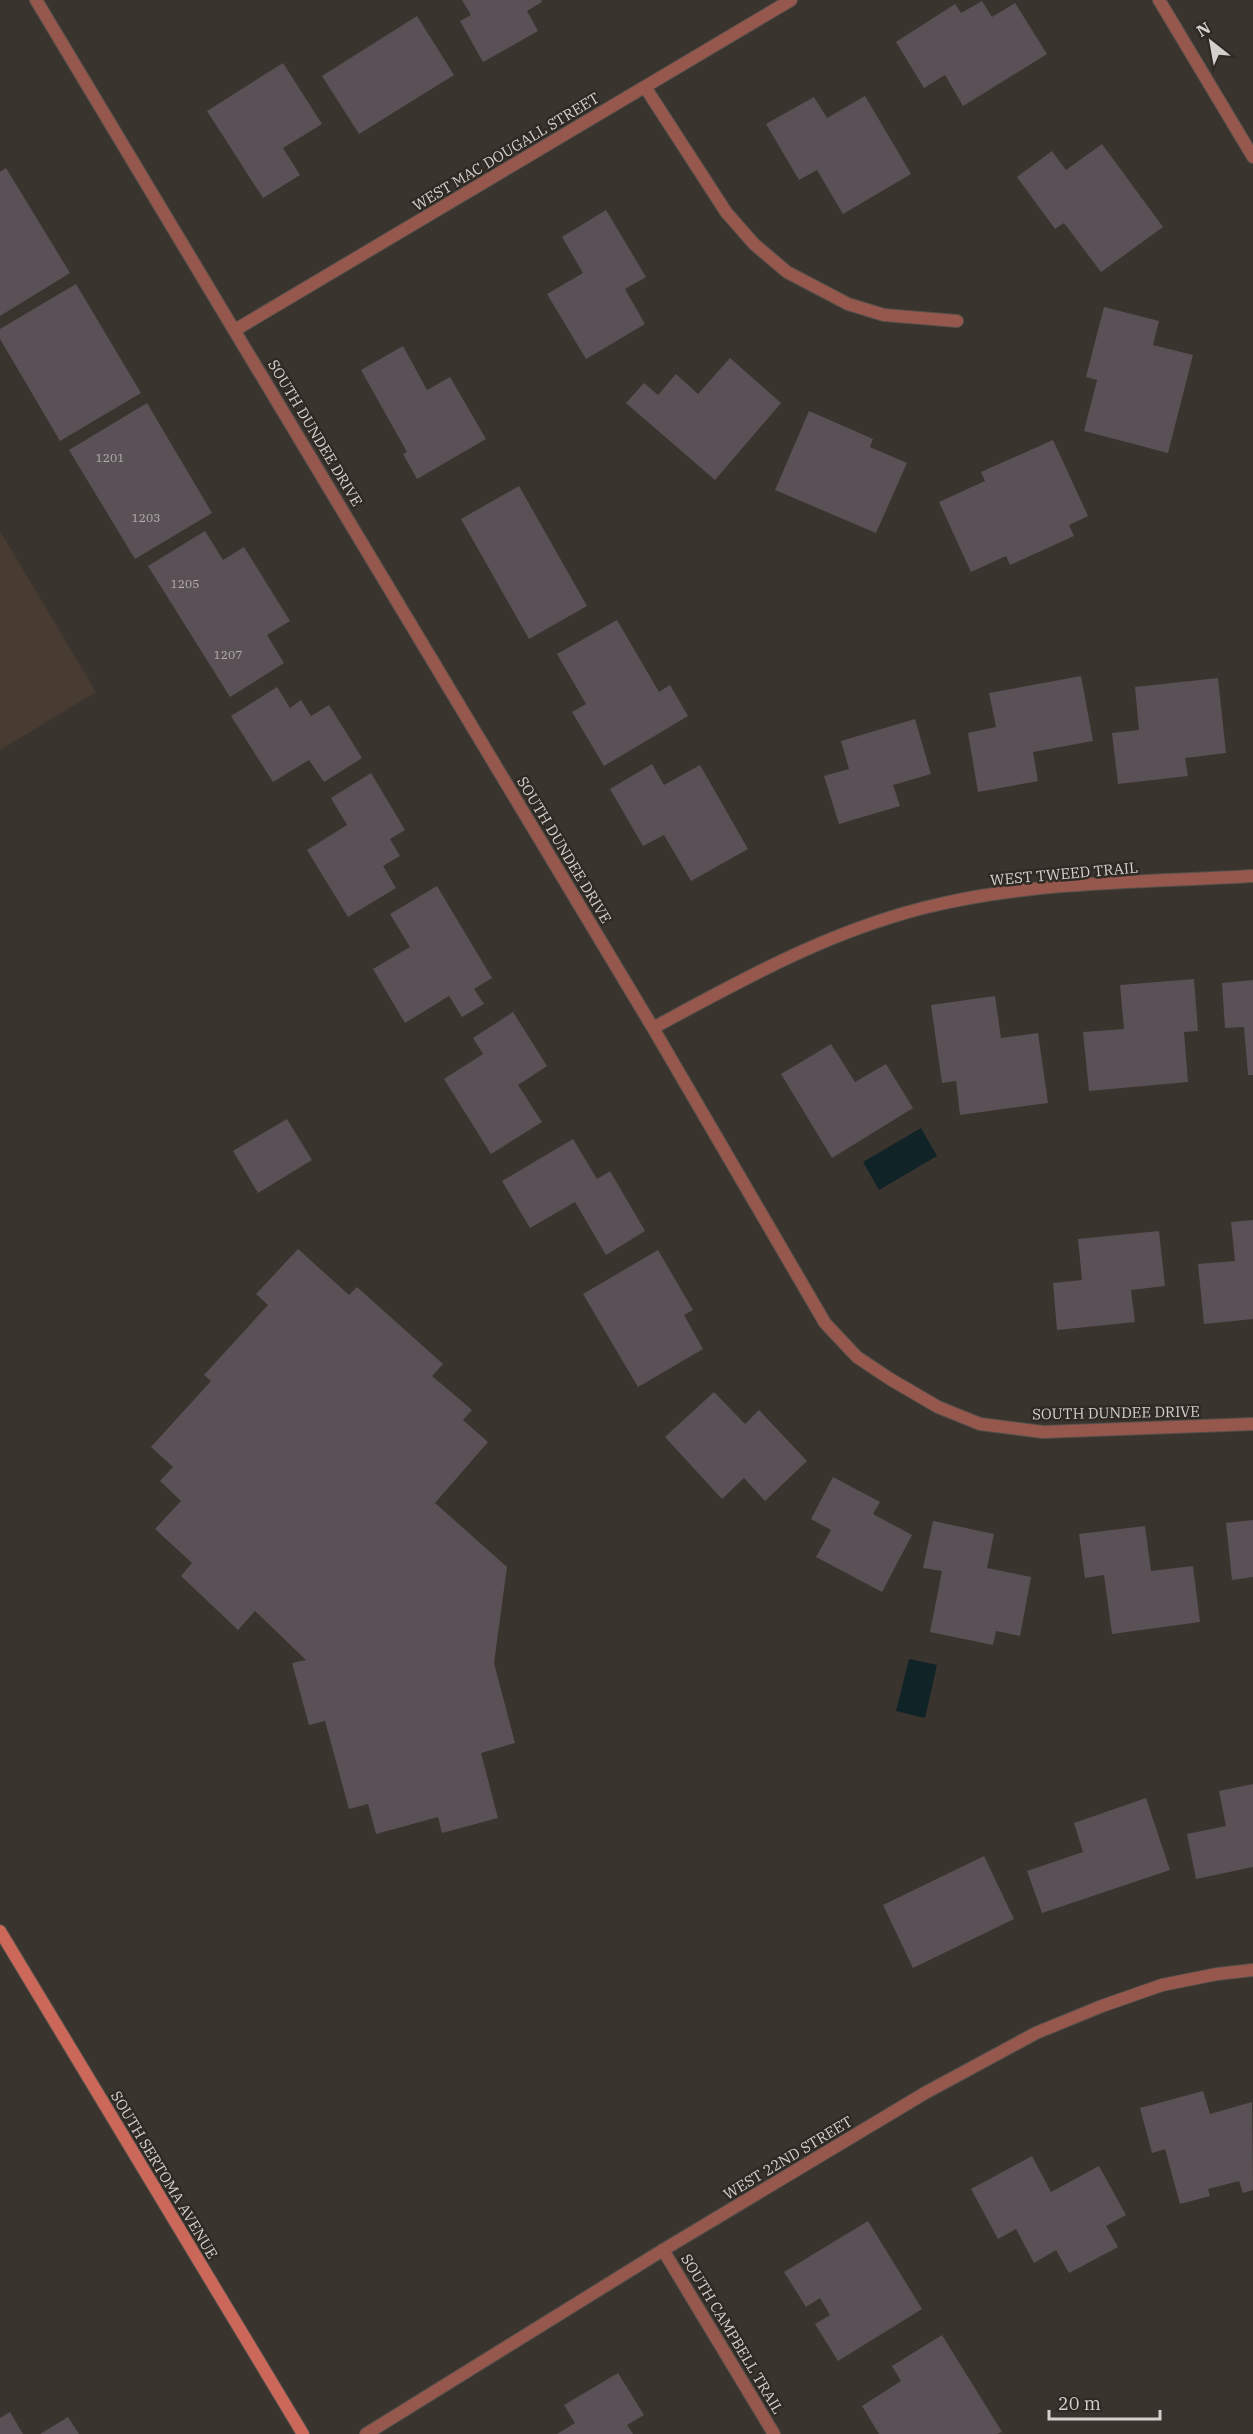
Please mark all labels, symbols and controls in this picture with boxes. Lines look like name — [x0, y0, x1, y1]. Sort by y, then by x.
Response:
north arrow — [1181, 12, 1241, 72]
text: N — [1193, 17, 1214, 41]
street label: WEST MAC DOUGALL STREET — [409, 88, 603, 215]
street label: SOUTH DUNDEE DRIVE — [264, 356, 367, 509]
house number: 1201 — [96, 450, 124, 465]
house number: 1203 — [132, 510, 160, 525]
house number: 1205 — [171, 576, 199, 591]
house number: 1207 — [214, 647, 242, 662]
street label: SOUTH DUNDEE DRIVE — [513, 773, 616, 926]
street label: WEST TWEED TRAIL — [989, 858, 1139, 889]
street label: SOUTH DUNDEE DRIVE — [1032, 1402, 1200, 1423]
street label: SOUTH SERTOMA AVENUE — [107, 2087, 222, 2262]
street label: WEST 22ND STREET — [720, 2111, 856, 2204]
street label: SOUTH CAMPBELL TRAIL — [677, 2250, 788, 2417]
scale bar — [1049, 2383, 1160, 2421]
text: 20 m — [1058, 2392, 1101, 2415]

